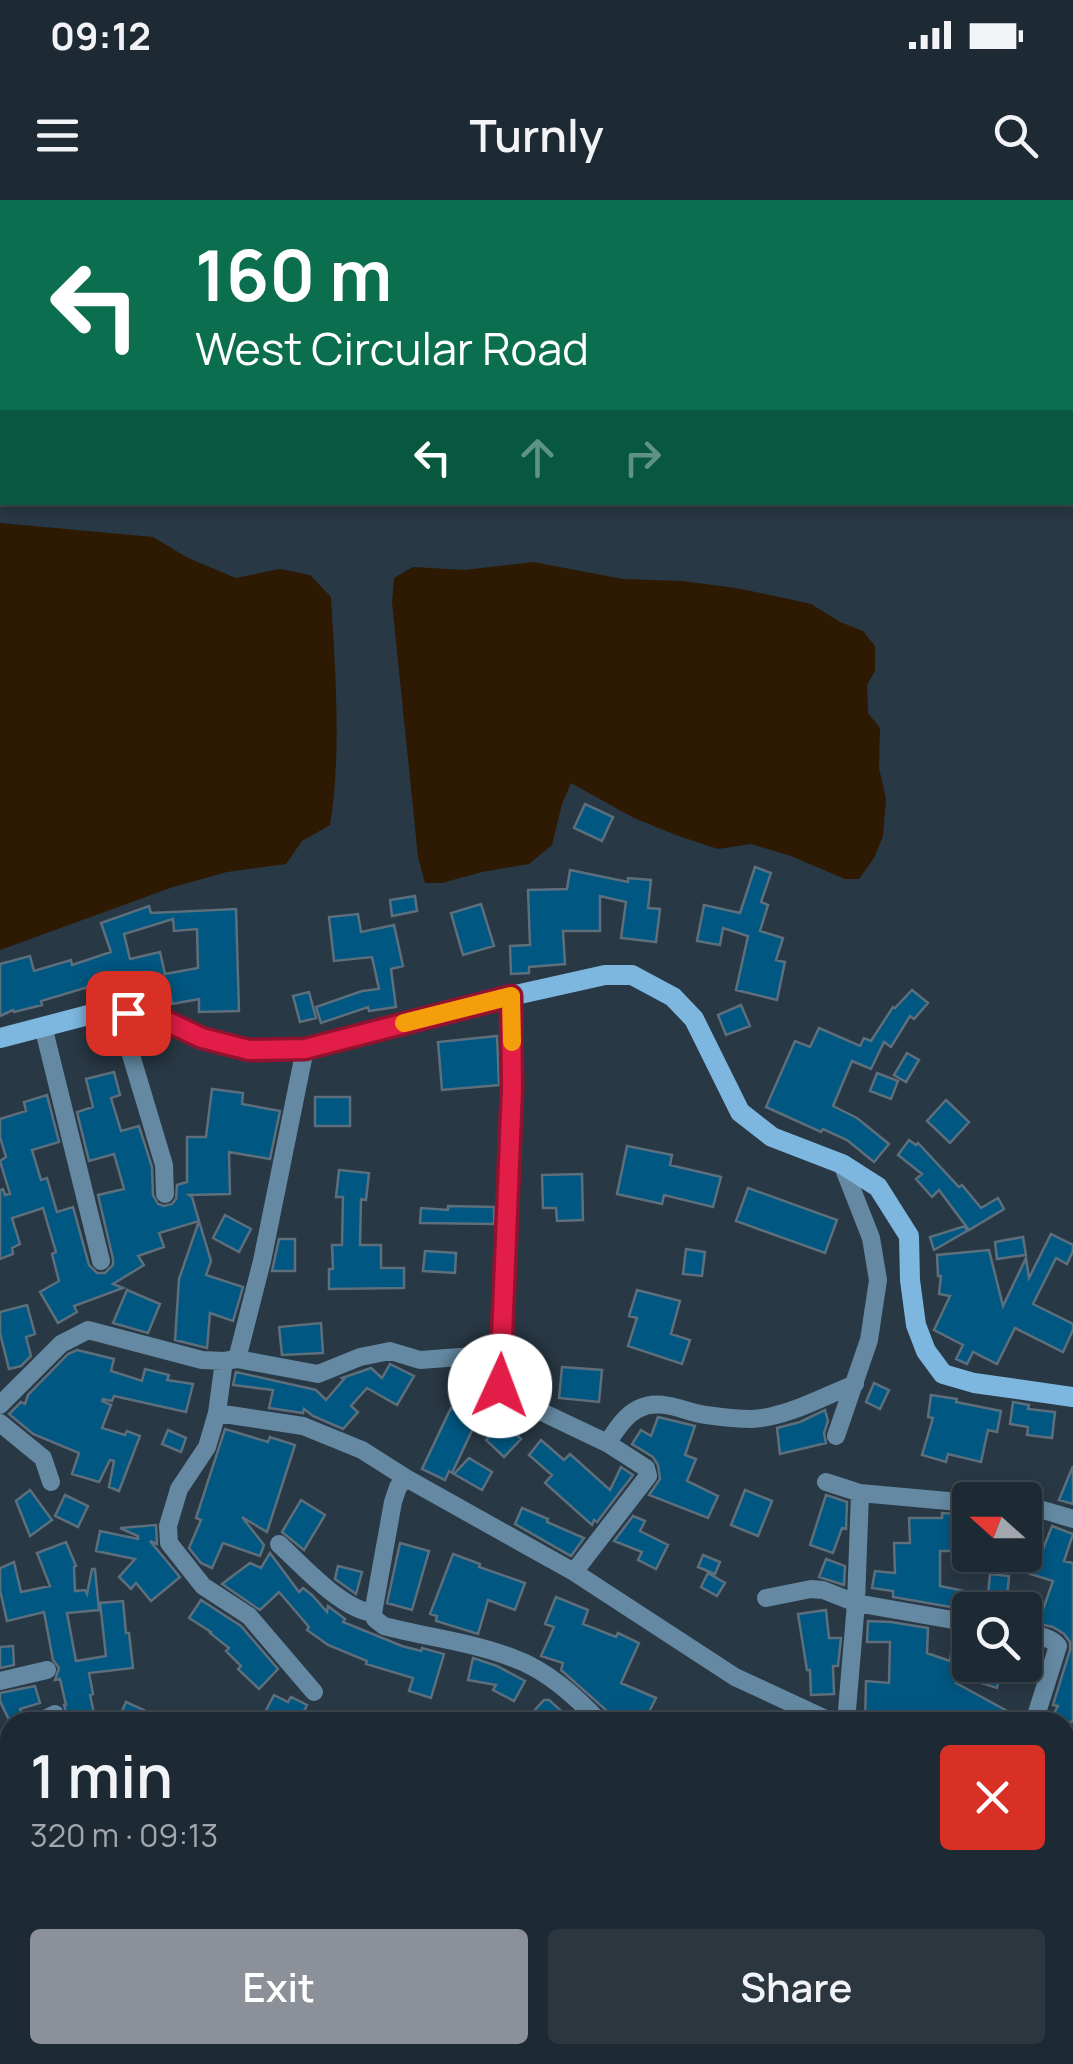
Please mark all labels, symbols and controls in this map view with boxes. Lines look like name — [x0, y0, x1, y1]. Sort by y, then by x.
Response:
text: 09:12 — [50, 9, 151, 61]
text: Turnly — [469, 104, 604, 166]
icon: menu — [30, 108, 85, 163]
icon: search — [988, 108, 1043, 163]
text: 160 m — [195, 226, 392, 322]
icon: left — [30, 240, 160, 370]
text: West Circular Road — [195, 317, 589, 379]
icon: left — [405, 430, 460, 485]
icon: ahead — [510, 430, 565, 485]
icon: right — [615, 430, 670, 485]
pin — [86, 971, 171, 1056]
icon: arrive — [101, 986, 156, 1041]
position arrow — [448, 1334, 552, 1438]
north arrow — [952, 1482, 1042, 1572]
map controls — [952, 1482, 1042, 1682]
button: search — [952, 1592, 1042, 1682]
text: 1 min — [30, 1734, 173, 1816]
button: close — [940, 1745, 1045, 1850]
text: 320 m · 09:13 — [30, 1813, 218, 1857]
button: Exit — [30, 1929, 528, 2044]
button: Share — [548, 1929, 1045, 2044]

